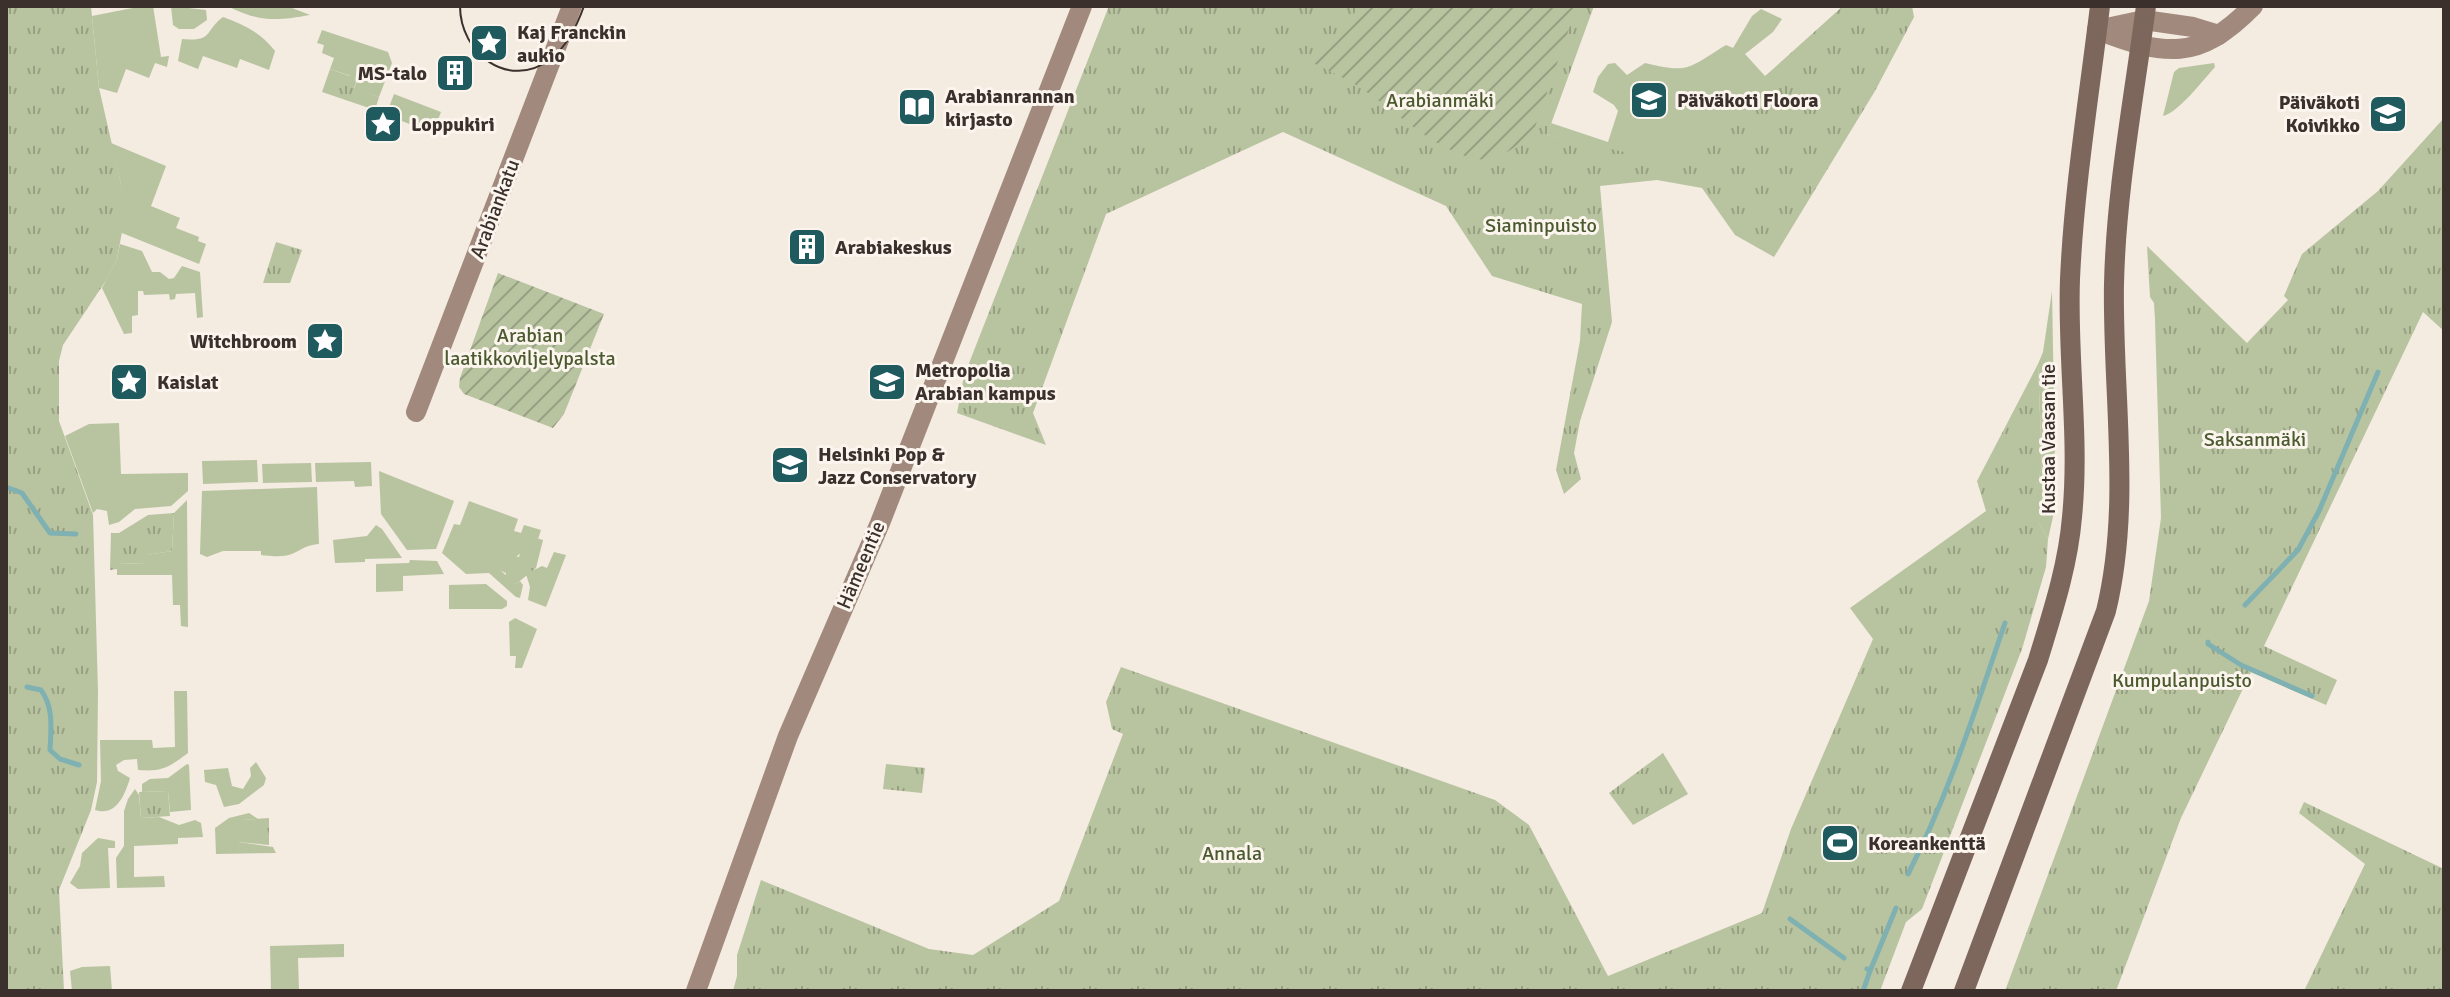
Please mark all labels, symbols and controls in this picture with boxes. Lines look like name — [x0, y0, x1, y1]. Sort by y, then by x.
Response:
place label: Kaj Franckin aukio — [517, 20, 626, 68]
place icon: Kaj Franckin aukio — [468, 22, 510, 64]
building icon: MS-talo — [434, 52, 476, 94]
place label: MS-talo — [357, 61, 427, 86]
school or university icon: Päiväkoti Floora — [1628, 79, 1670, 121]
place label: Arabianrannan kirjasto — [945, 84, 1075, 132]
library icon: Arabianrannan kirjasto — [896, 86, 938, 128]
park label: Arabianmäki — [1386, 88, 1494, 113]
place label: Päiväkoti Floora — [1677, 88, 1818, 113]
place label: Päiväkoti Koivikko — [2279, 90, 2360, 138]
school or university icon: Päiväkoti Koivikko — [2367, 93, 2409, 135]
place icon: Loppukiri — [362, 103, 404, 145]
place label: Loppukiri — [411, 112, 495, 137]
street label: Arabiankatu — [465, 156, 525, 262]
park label: Siaminpuisto — [1485, 213, 1597, 238]
building icon: Arabiakeskus — [786, 226, 828, 268]
place label: Arabiakeskus — [835, 235, 952, 260]
place icon: Witchbroom — [304, 320, 346, 362]
park label: Arabian laatikkoviljelypalsta — [444, 323, 616, 371]
place label: Witchbroom — [190, 329, 297, 354]
place label: Metropolia Arabian kampus — [915, 358, 1056, 406]
place icon: Kaislat — [108, 361, 150, 403]
school or university icon: Metropolia Arabian kampus — [866, 361, 908, 403]
street label: Kustaa Vaasan tie — [2036, 364, 2061, 514]
place label: Kaislat — [157, 370, 219, 395]
park label: Saksanmäki — [2204, 427, 2306, 452]
place label: Helsinki Pop & Jazz Conservatory — [818, 442, 977, 490]
school or university icon: Helsinki Pop & Jazz Conservatory — [769, 444, 811, 486]
street label: Hämeentie — [831, 517, 891, 613]
park label: Kumpulanpuisto — [2112, 668, 2252, 693]
sports icon: Koreankenttä — [1819, 822, 1861, 864]
place label: Koreankenttä — [1868, 831, 1986, 856]
park label: Annala — [1202, 841, 1262, 866]

